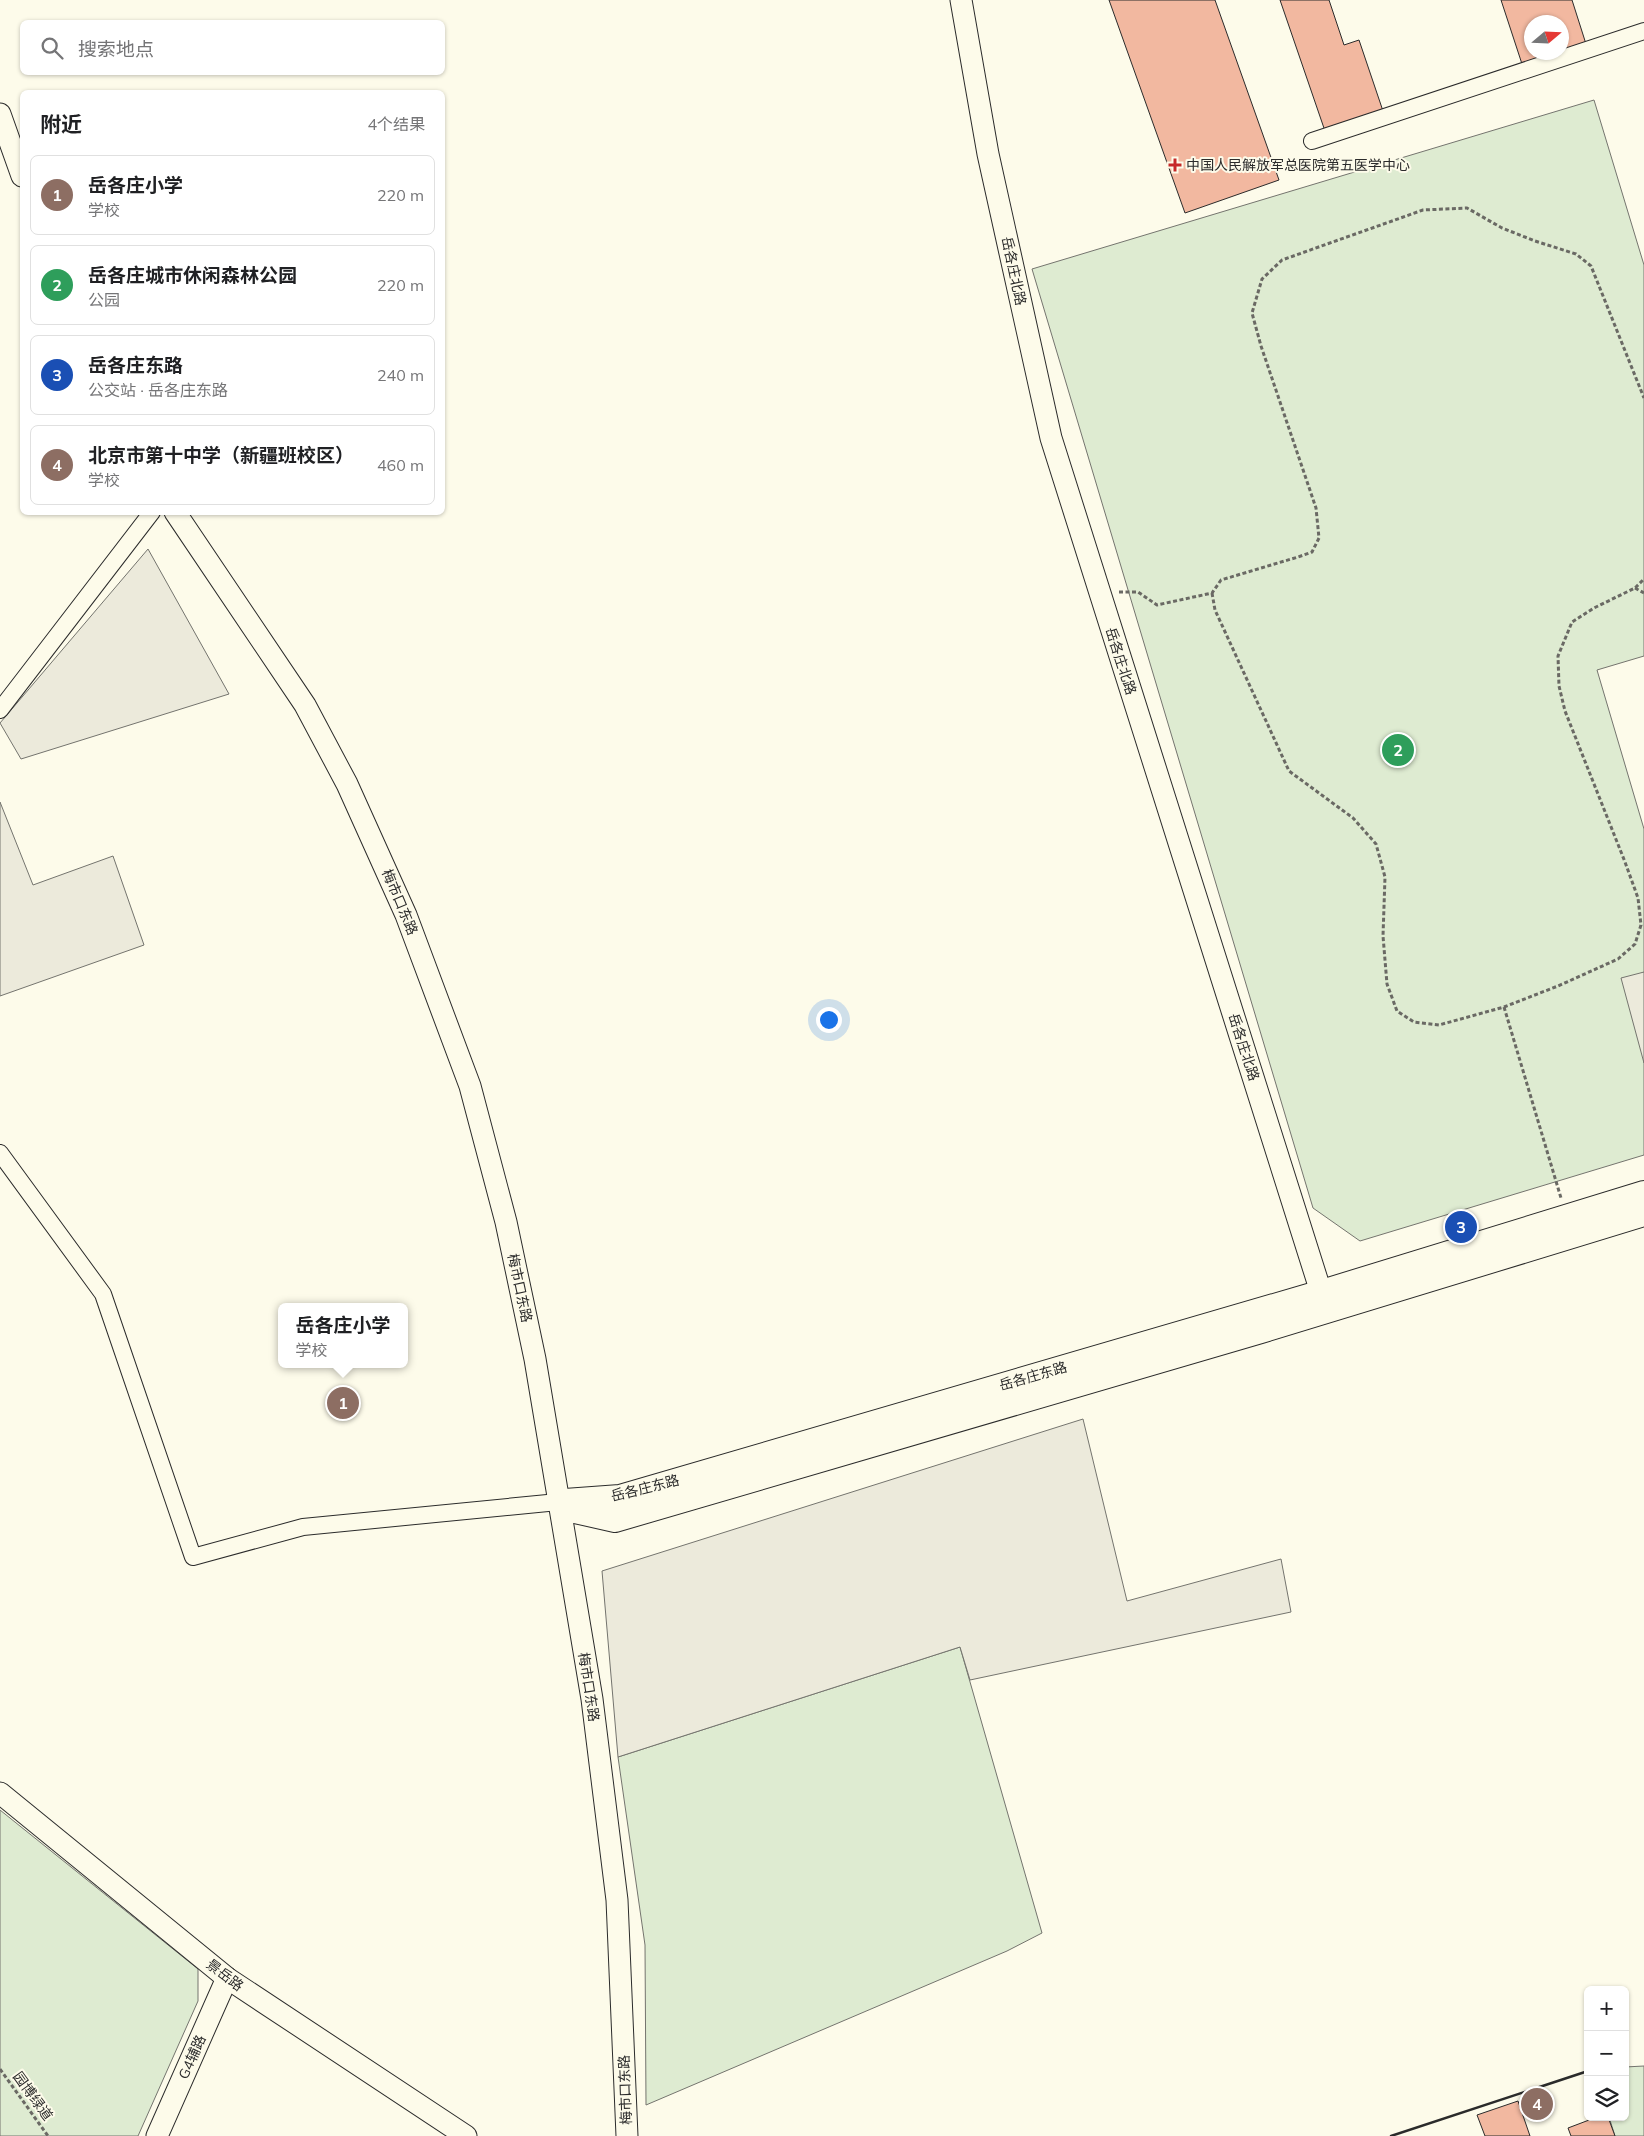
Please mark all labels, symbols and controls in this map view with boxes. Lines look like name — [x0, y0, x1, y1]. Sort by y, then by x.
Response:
north arrow — [1524, 15, 1569, 60]
search box — [20, 20, 445, 75]
icon: search — [38, 34, 66, 62]
text: 搜索地点 — [78, 37, 154, 61]
text: 附近 — [40, 111, 82, 137]
text: 4个结果 — [367, 114, 425, 134]
place label: 中国人民解放军总医院第五医学中心 — [1186, 156, 1410, 174]
marker: 中国人民解放军总医院第五医学中心 — [1168, 158, 1182, 172]
text: 岳各庄小学 — [88, 173, 183, 197]
text: 1 — [52, 185, 62, 205]
text: 220 m — [377, 185, 424, 205]
text: 学校 — [88, 200, 120, 220]
street label: 岳各庄北路 — [998, 235, 1030, 307]
text: 岳各庄城市休闲森林公园 — [88, 263, 297, 287]
text: 2 — [52, 275, 62, 295]
text: 220 m — [377, 275, 424, 295]
text: 公园 — [88, 290, 120, 310]
text: 岳各庄东路 — [88, 353, 183, 377]
text: 3 — [52, 365, 62, 385]
text: 240 m — [377, 365, 424, 385]
text: 公交站 · 岳各庄东路 — [88, 380, 228, 400]
text: 北京市第十中学（新疆班校区） — [88, 443, 354, 467]
text: 4 — [52, 455, 62, 475]
text: 460 m — [377, 455, 424, 475]
text: 学校 — [88, 470, 120, 490]
street label: 岳各庄北路 — [1102, 625, 1140, 697]
pin: 2 — [1382, 731, 1414, 769]
street label: 梅市口东路 — [378, 866, 422, 938]
your location — [816, 1007, 842, 1033]
street label: 岳各庄北路 — [1225, 1011, 1263, 1083]
pin: 3 — [1445, 1208, 1477, 1246]
street label: 梅市口东路 — [504, 1252, 536, 1324]
popup — [278, 1303, 408, 1368]
text: 岳各庄小学 — [295, 1313, 391, 1337]
text: 学校 — [295, 1340, 328, 1360]
street label: 岳各庄东路 — [997, 1358, 1069, 1394]
pin: 1 — [327, 1384, 359, 1422]
street label: 岳各庄东路 — [609, 1471, 681, 1505]
street label: 梅市口东路 — [575, 1651, 603, 1723]
street label: 景岳路 — [203, 1955, 247, 1995]
map controls — [1584, 1986, 1629, 2121]
button: + — [1584, 1986, 1629, 2031]
button: − — [1584, 2031, 1629, 2076]
street label: G4辅路 — [174, 2032, 210, 2082]
street label: 梅市口东路 — [615, 2055, 635, 2125]
street label: 园博绿道 — [9, 2068, 57, 2124]
button: layers — [1584, 2076, 1629, 2121]
pin: 4 — [1521, 2085, 1553, 2123]

